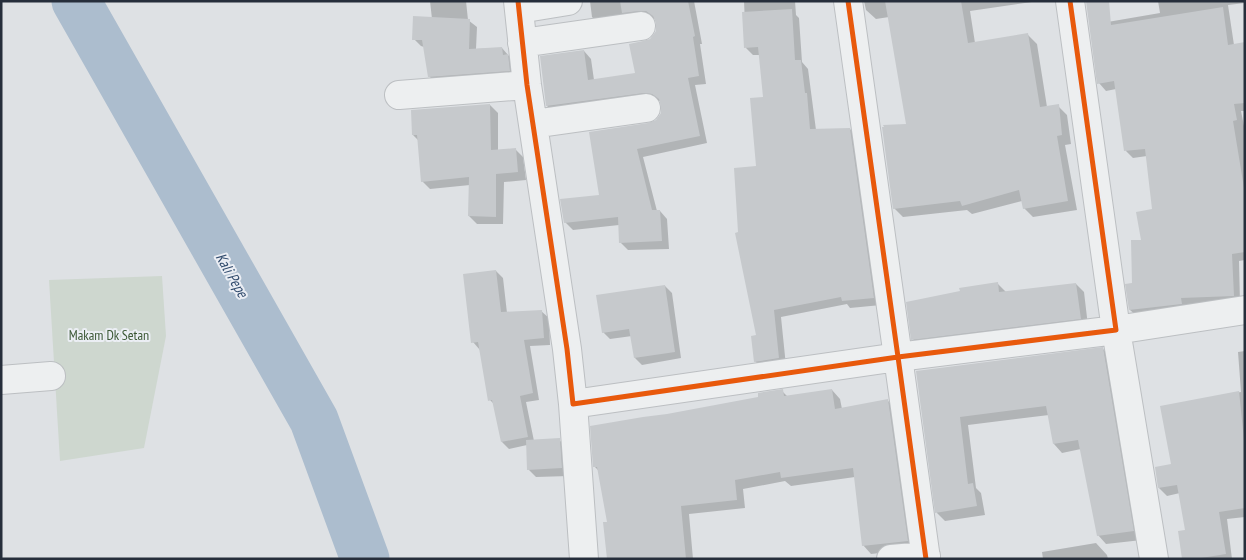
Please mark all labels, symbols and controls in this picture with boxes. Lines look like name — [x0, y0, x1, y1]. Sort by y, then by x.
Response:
water label: Kali Pepe — [212, 249, 253, 301]
park label: Makam Dk Setan — [69, 326, 149, 344]

